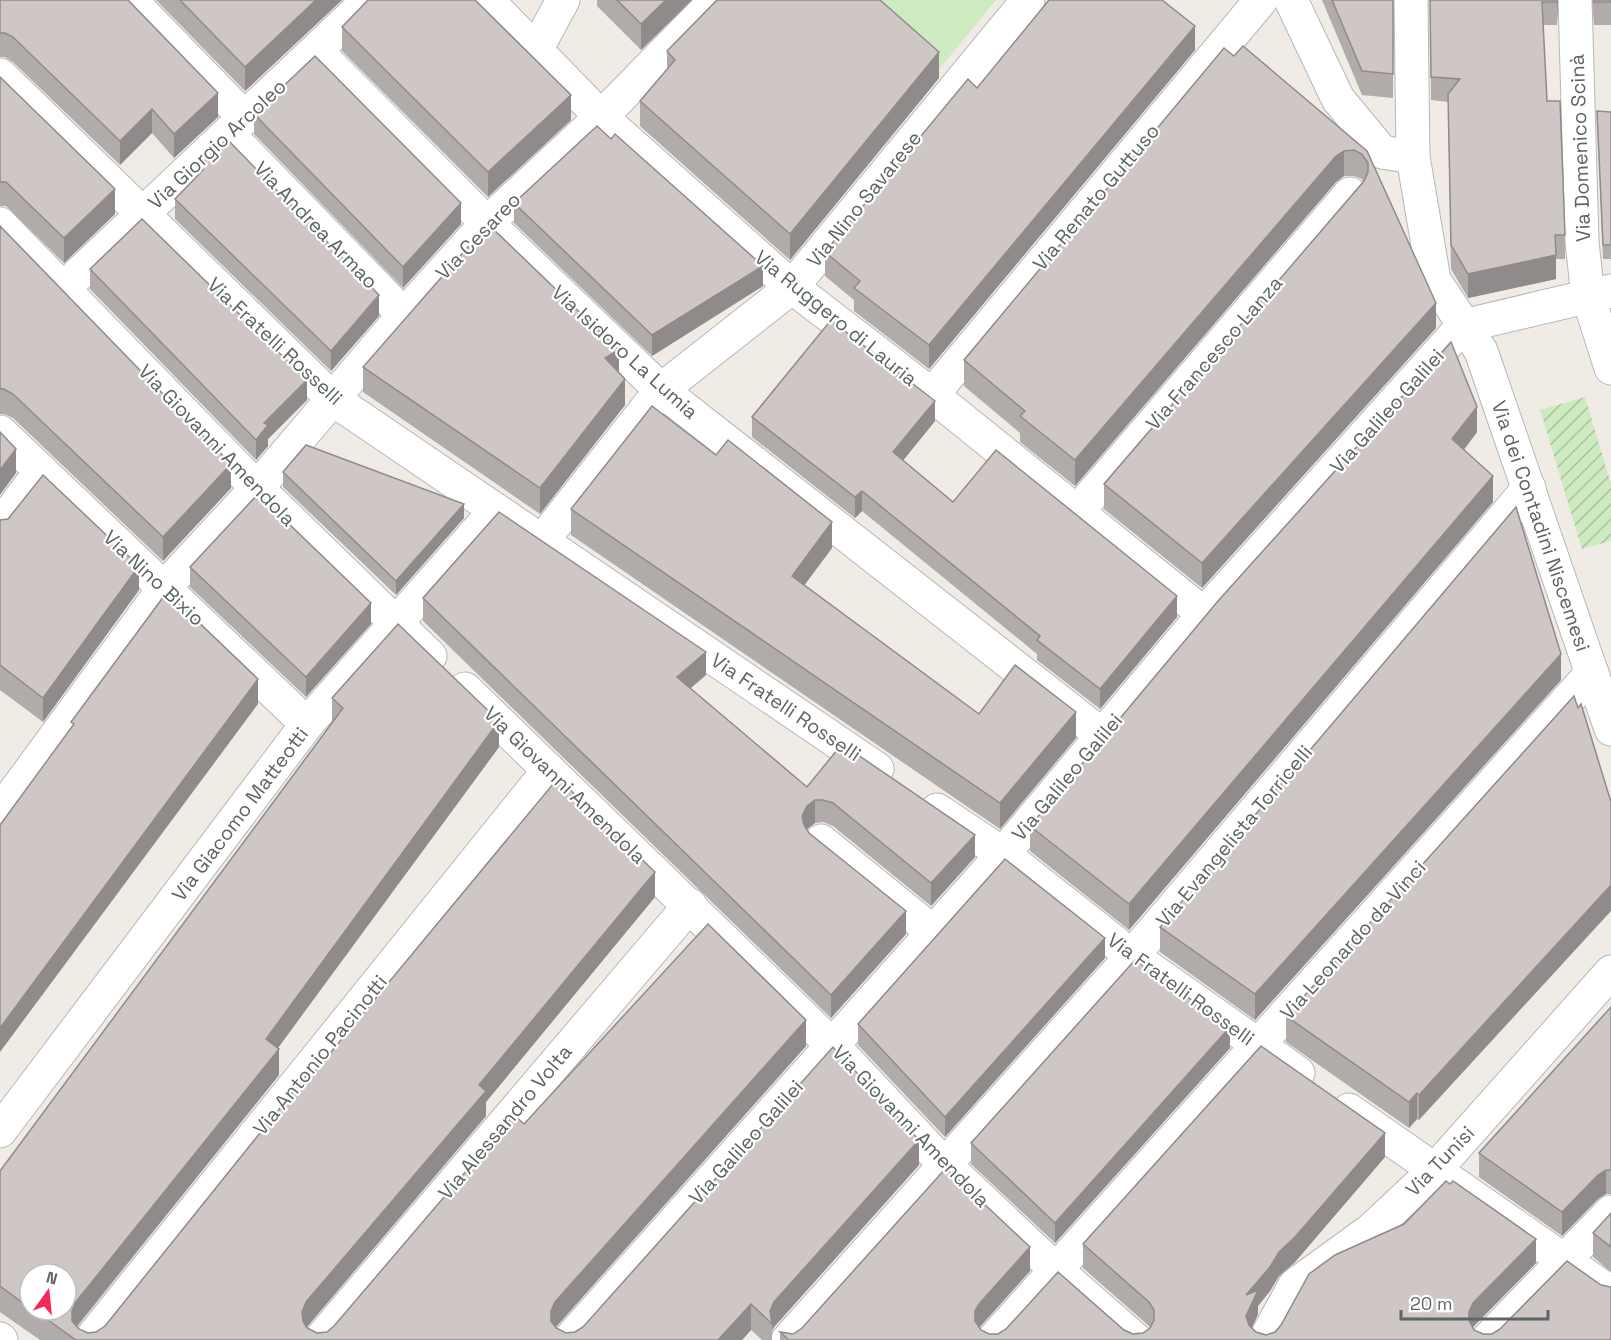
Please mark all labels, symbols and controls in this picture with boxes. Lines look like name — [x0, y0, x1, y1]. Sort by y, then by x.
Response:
street label: Via Domenico Scinà — [1564, 54, 1596, 242]
street label: Via Giorgio Arcoleo — [142, 73, 292, 215]
street label: Via Renato Guttuso — [1027, 118, 1165, 276]
street label: Via Nino Savarese — [801, 125, 927, 273]
street label: Via Andrea Armao — [248, 156, 384, 294]
street label: Via Cesareo — [430, 187, 526, 285]
street label: Via Ruggero di Lauria — [749, 244, 923, 392]
street label: Via Francesco Lanza — [1140, 270, 1288, 436]
street label: Via Fratelli Rosselli — [202, 272, 348, 410]
street label: Via Isidoro La Lumia — [546, 279, 704, 425]
street label: Via Galileo Galilei — [1324, 343, 1450, 479]
street label: Via Giovanni Amendola — [133, 358, 301, 532]
street label: Via dei Contadini Niscemesi — [1486, 397, 1596, 655]
street label: Via Nino Bixio — [98, 524, 210, 632]
street label: Via Fratelli Rosselli — [706, 647, 866, 767]
street label: Via Giovanni Amendola — [478, 701, 652, 869]
street label: Via Galileo Galilei — [1006, 708, 1128, 846]
street label: Via Giacomo Matteotti — [166, 722, 314, 906]
street label: Via Evangelista Torricelli — [1150, 740, 1318, 932]
street label: Via Leonardo da Vinci — [1274, 855, 1432, 1025]
street label: Via Fratelli Rosselli — [1102, 927, 1260, 1051]
street label: Via Antonio Pacinotti — [247, 969, 393, 1141]
street label: Via Alessandro Volta — [433, 1039, 577, 1205]
street label: Via Giovanni Amendola — [827, 1039, 995, 1213]
street label: Via Galileo Galilei — [683, 1074, 809, 1210]
street label: Via Tunisi — [1400, 1120, 1480, 1202]
north arrow — [18, 1262, 78, 1322]
text: N — [44, 1266, 60, 1290]
scale bar — [1401, 1283, 1548, 1321]
text: 20 m — [1410, 1292, 1453, 1315]

